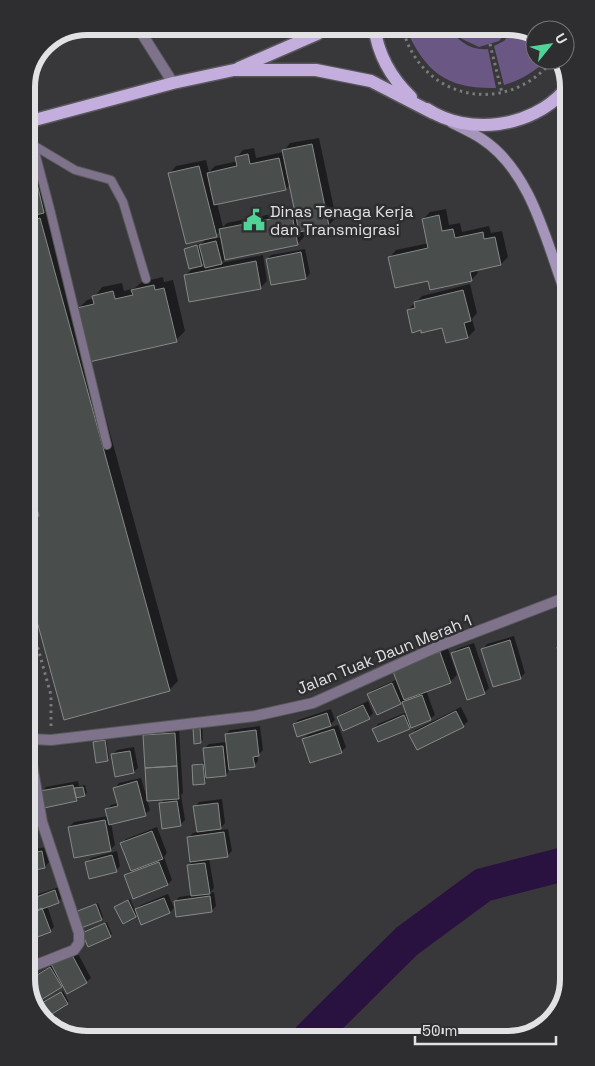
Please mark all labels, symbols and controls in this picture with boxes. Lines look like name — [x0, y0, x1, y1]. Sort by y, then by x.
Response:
north arrow — [525, 20, 575, 70]
text: U — [551, 30, 571, 47]
place label: Dinas Tenaga Kerja dan Transmigrasi — [270, 201, 413, 240]
public building icon: Dinas Tenaga Kerja dan Transmigrasi — [241, 207, 267, 233]
street label: Jalan Tuak Daun Merah 1 — [294, 610, 475, 699]
scale bar — [415, 1014, 556, 1046]
text: 50 m — [422, 1021, 457, 1040]

